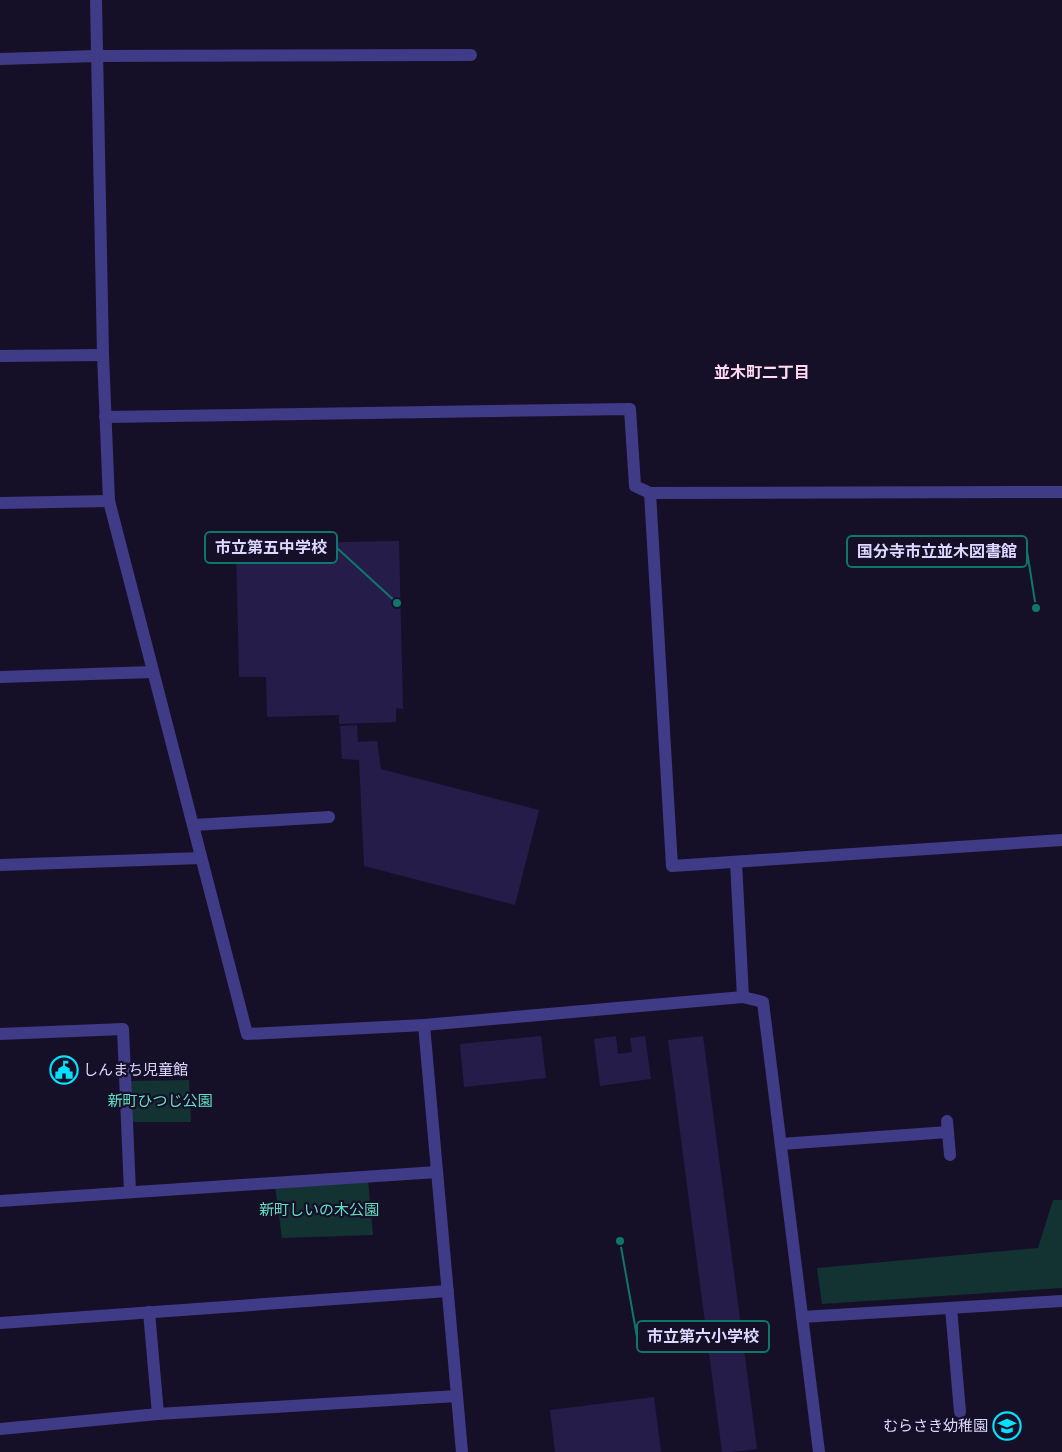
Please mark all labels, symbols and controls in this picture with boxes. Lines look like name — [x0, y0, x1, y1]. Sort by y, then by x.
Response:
district label: 並木町二丁目 — [714, 363, 810, 382]
callout: 市立第五中学校 — [205, 532, 337, 563]
callout: 国分寺市立並木図書館 — [847, 536, 1027, 567]
text: 市立第五中学校 — [215, 538, 327, 557]
text: 国分寺市立並木図書館 — [857, 542, 1017, 561]
public building icon: しんまち児童館 — [49, 1055, 79, 1085]
place label: しんまち児童館 — [83, 1060, 188, 1079]
park label: 新町ひつじ公園 — [107, 1091, 213, 1110]
park label: 新町しいの木公園 — [259, 1200, 379, 1219]
callout: 市立第六小学校 — [637, 1321, 769, 1352]
text: 市立第六小学校 — [647, 1327, 759, 1346]
school or university icon: むらさき幼稚園 — [992, 1411, 1022, 1441]
place label: むらさき幼稚園 — [883, 1416, 988, 1435]

